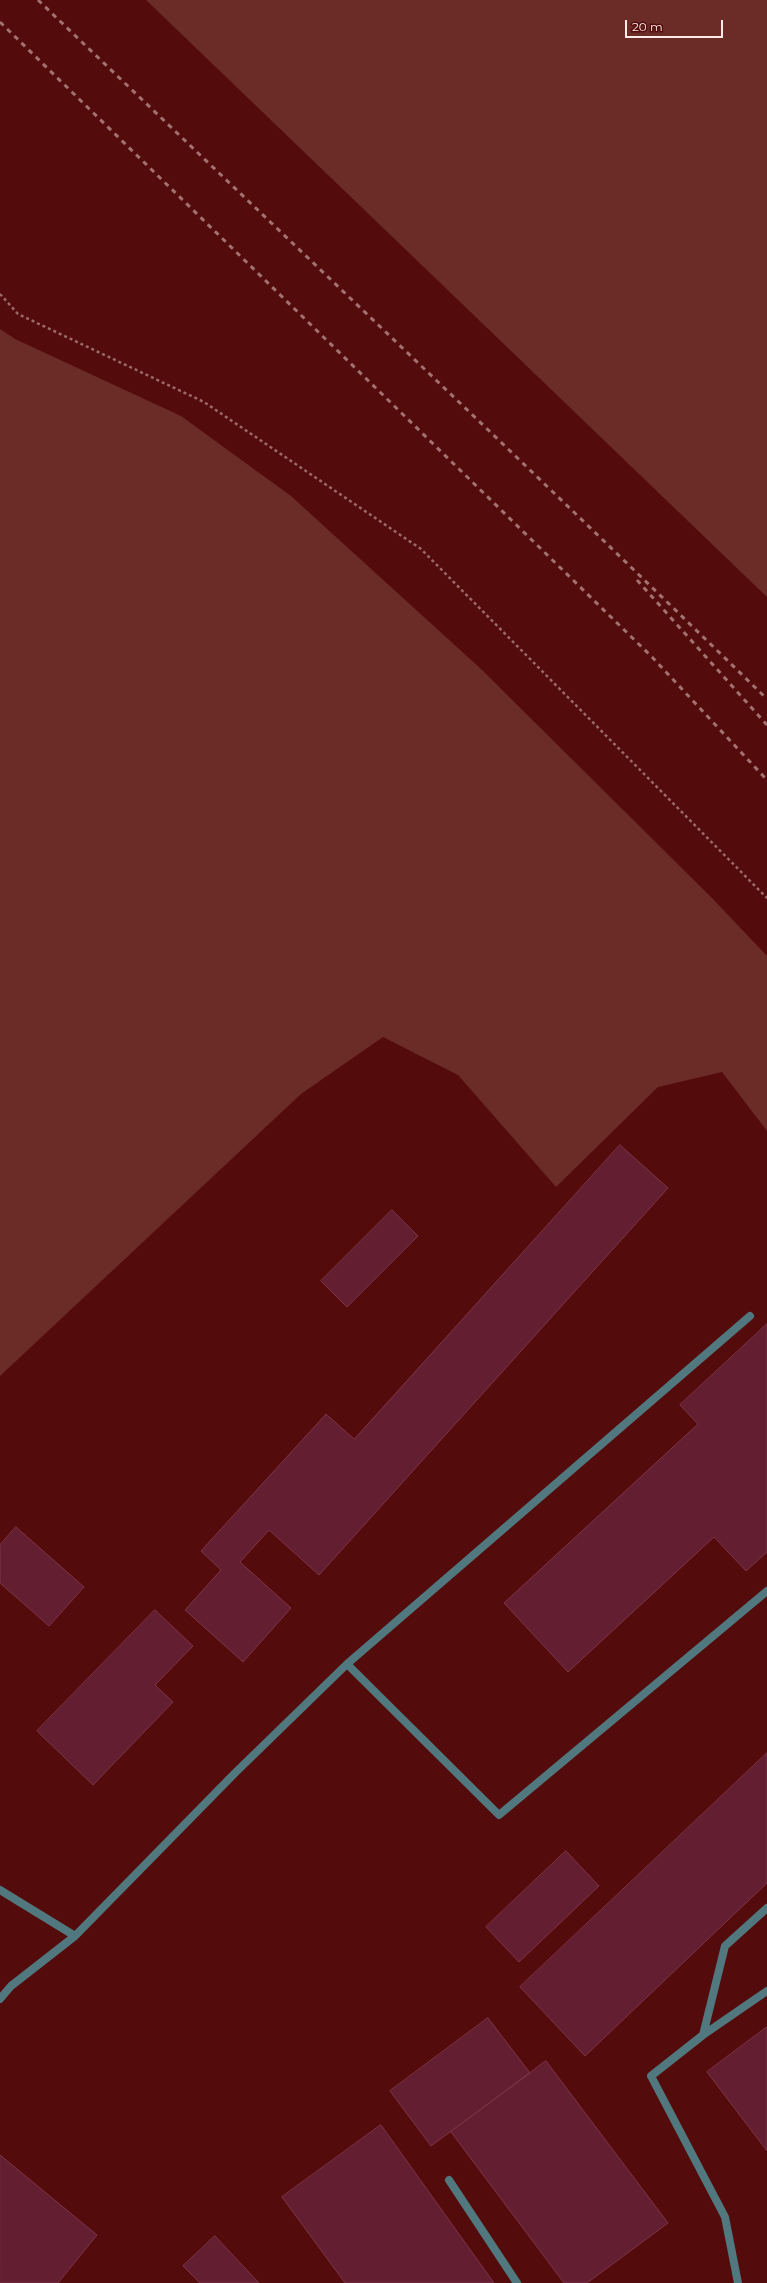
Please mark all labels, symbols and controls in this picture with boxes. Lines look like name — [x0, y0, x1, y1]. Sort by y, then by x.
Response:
scale bar — [627, 12, 725, 38]
text: 20 m — [632, 19, 663, 34]

